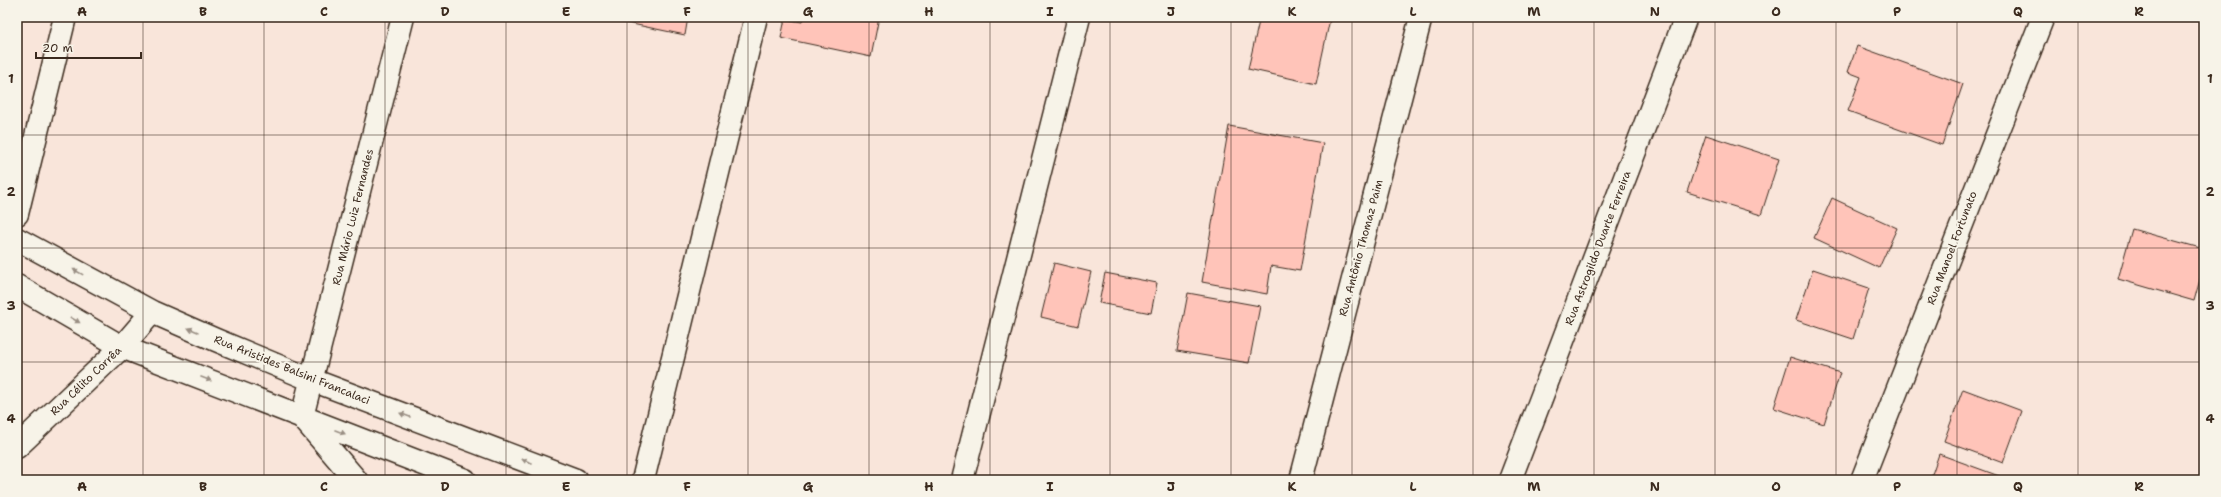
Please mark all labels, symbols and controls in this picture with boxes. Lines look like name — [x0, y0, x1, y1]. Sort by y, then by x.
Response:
text: A — [77, 3, 87, 20]
text: B — [199, 3, 207, 20]
text: C — [320, 3, 328, 20]
text: D — [440, 3, 450, 20]
text: E — [562, 3, 571, 20]
text: F — [683, 3, 691, 20]
text: G — [803, 3, 814, 20]
text: H — [924, 3, 934, 20]
text: I — [1046, 3, 1054, 20]
text: J — [1167, 3, 1175, 20]
text: K — [1288, 3, 1297, 20]
text: L — [1409, 3, 1417, 20]
text: M — [1527, 3, 1541, 20]
text: N — [1650, 3, 1660, 20]
text: O — [1771, 3, 1781, 20]
text: P — [1893, 3, 1901, 20]
text: Q — [2013, 3, 2023, 20]
text: R — [2134, 3, 2144, 20]
scale bar — [36, 34, 141, 60]
text: 20 m — [42, 40, 73, 56]
text: 1 — [8, 70, 14, 87]
text: 1 — [2207, 70, 2213, 87]
street label: Rua Mário Luiz Fernandes — [329, 147, 377, 287]
street label: Rua Astrogildo Duarte Ferreira — [1562, 168, 1634, 327]
street label: Rua Antônio Thomaz Paim — [1335, 177, 1387, 318]
text: 2 — [6, 183, 16, 200]
text: 2 — [2205, 183, 2215, 200]
street label: Rua Manoel Fortunato — [1923, 189, 1981, 307]
one-way arrow — [72, 268, 83, 275]
text: 3 — [6, 297, 16, 314]
text: 3 — [2205, 297, 2215, 314]
one-way arrow — [69, 316, 81, 323]
one-way arrow — [188, 327, 199, 333]
street label: Rua Aristides Balsini Francalaci — [212, 332, 372, 408]
street label: Rua Célito Corrêa — [47, 343, 125, 419]
one-way arrow — [200, 377, 212, 383]
text: 4 — [6, 410, 16, 427]
text: 4 — [2205, 410, 2215, 427]
one-way arrow — [398, 412, 410, 418]
one-way arrow — [334, 429, 346, 435]
one-way arrow — [520, 458, 532, 464]
text: A — [77, 478, 87, 495]
text: B — [199, 478, 207, 495]
text: C — [320, 478, 328, 495]
text: D — [440, 478, 450, 495]
text: E — [562, 478, 571, 495]
text: F — [683, 478, 691, 495]
text: G — [803, 478, 814, 495]
text: H — [924, 478, 934, 495]
text: I — [1046, 478, 1054, 495]
text: J — [1167, 478, 1175, 495]
text: K — [1288, 478, 1297, 495]
text: L — [1409, 478, 1417, 495]
text: M — [1527, 478, 1541, 495]
text: N — [1650, 478, 1660, 495]
text: O — [1771, 478, 1781, 495]
text: P — [1893, 478, 1901, 495]
text: Q — [2013, 478, 2023, 495]
text: R — [2134, 478, 2144, 495]

